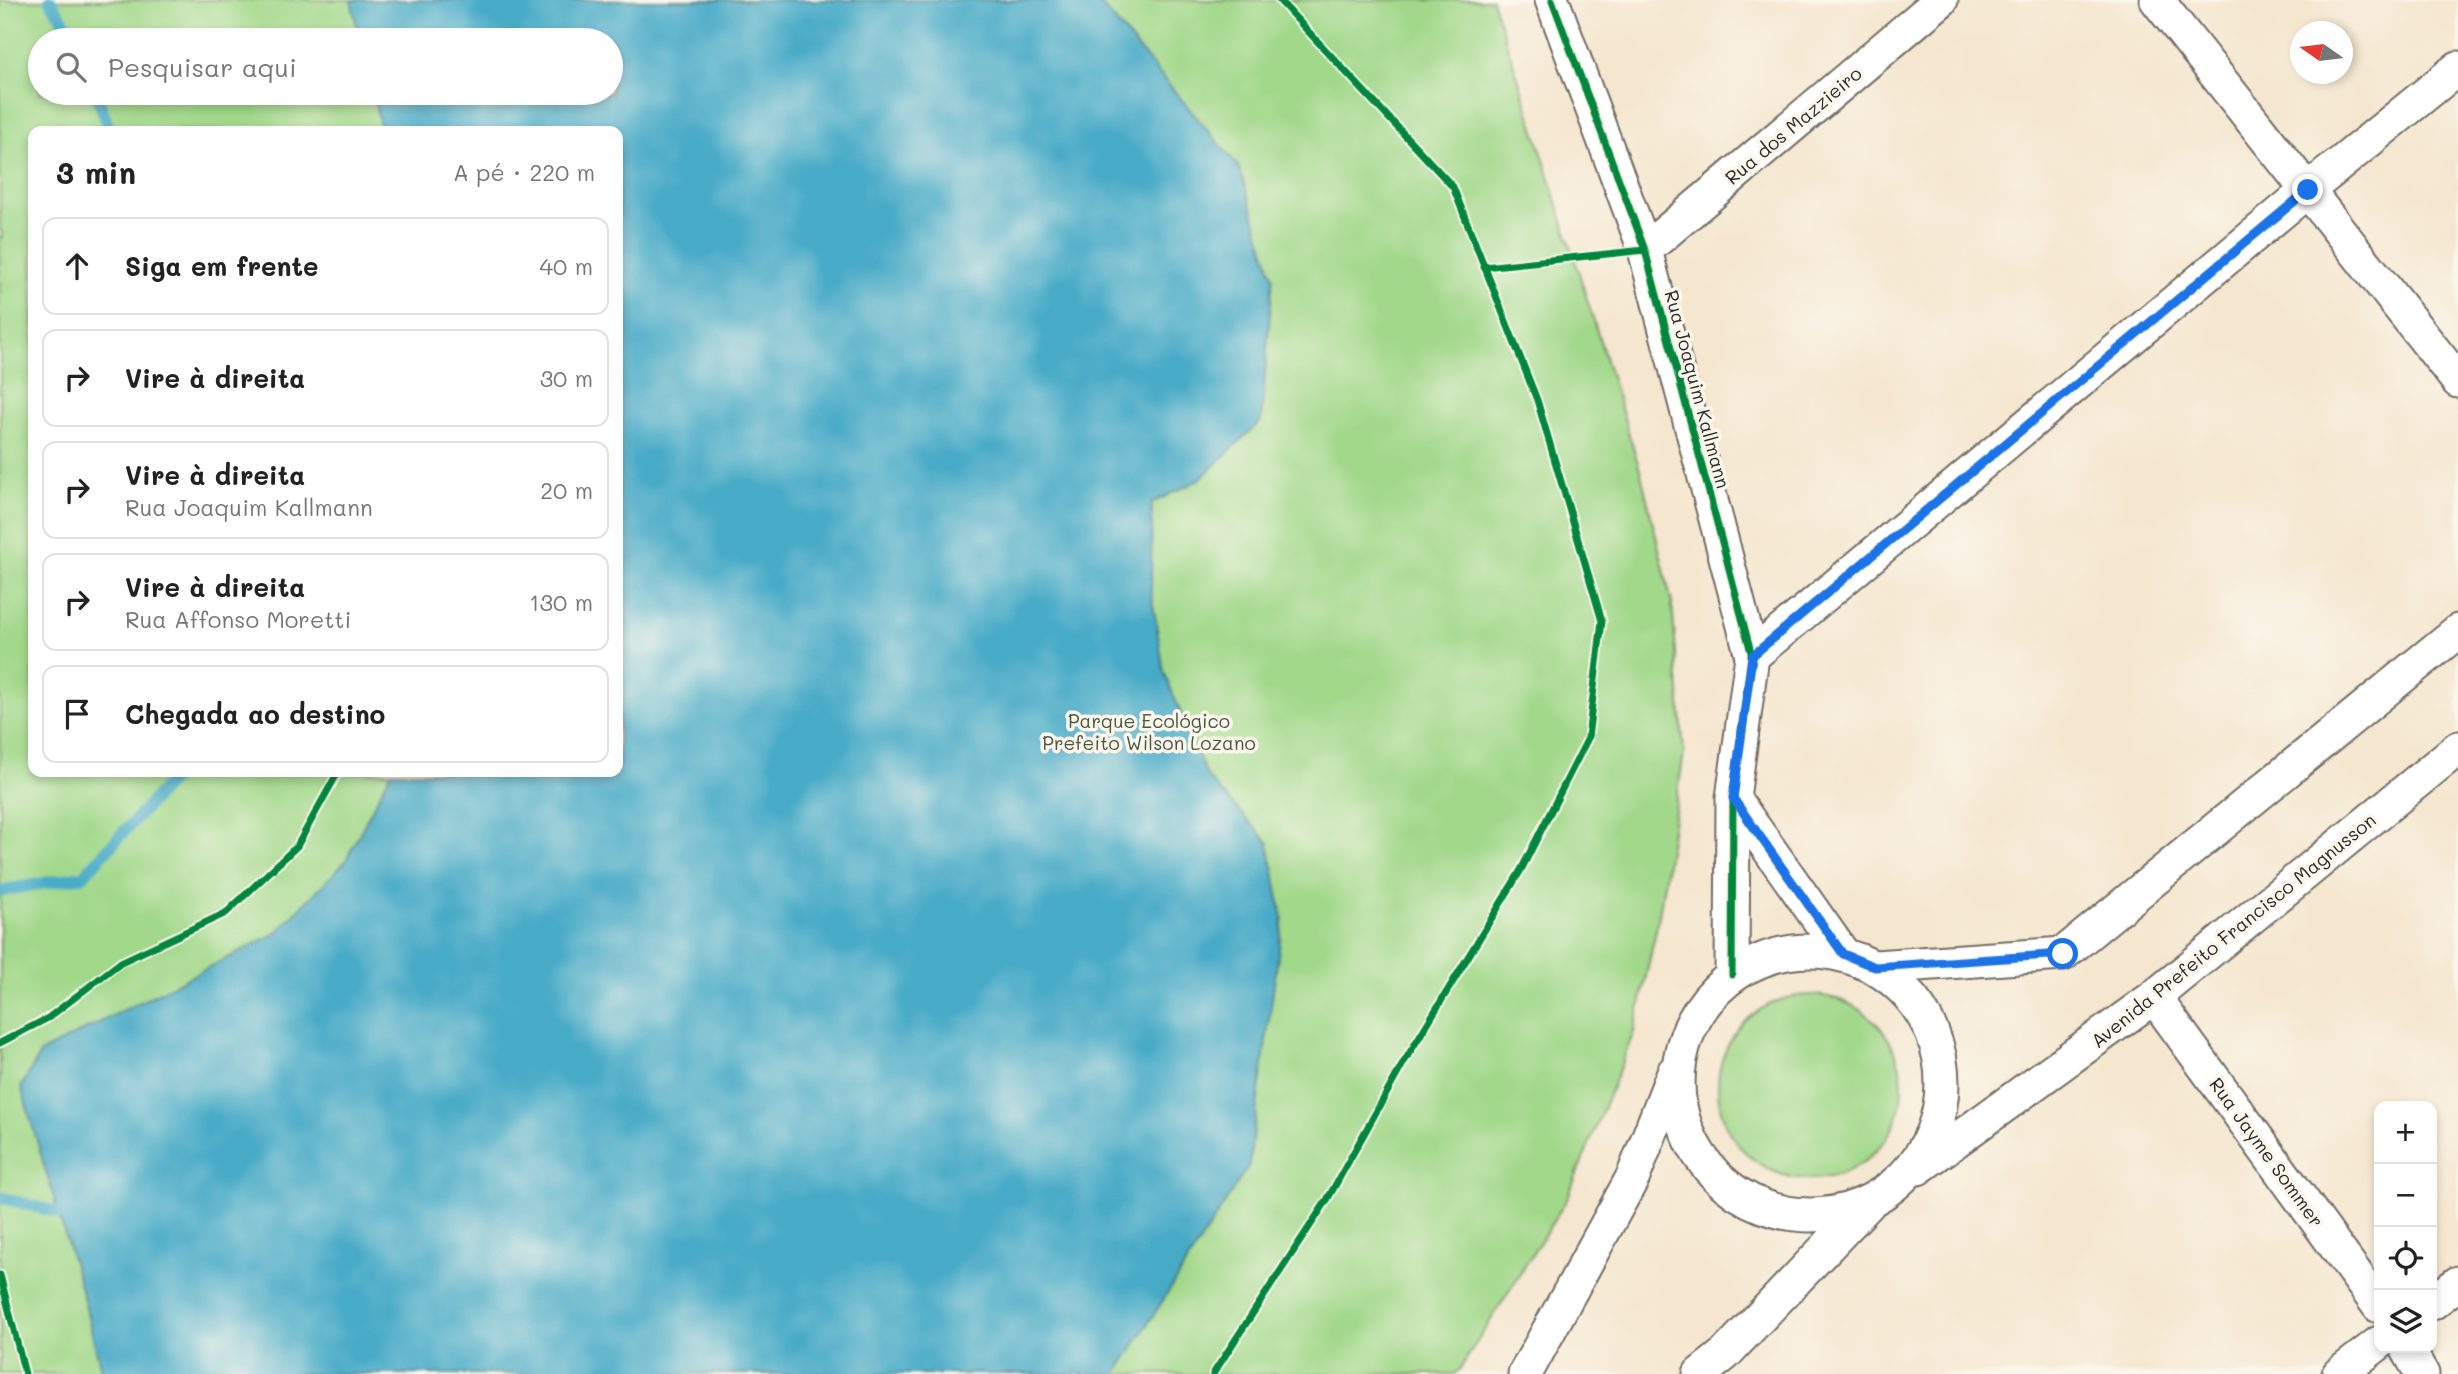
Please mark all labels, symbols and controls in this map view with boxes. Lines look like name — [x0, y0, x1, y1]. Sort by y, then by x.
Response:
north arrow — [2290, 21, 2353, 84]
search box — [28, 28, 623, 105]
icon: search — [52, 48, 90, 86]
text: Pesquisar aqui — [108, 50, 297, 84]
street label: Rua dos Mazzieiro — [1719, 60, 1867, 190]
text: 3 min — [56, 152, 136, 192]
text: A pé · 220 m — [453, 157, 595, 187]
route end — [2292, 174, 2323, 205]
icon: ahead — [58, 247, 96, 285]
text: Siga em frente — [125, 249, 319, 283]
text: 40 m — [540, 251, 593, 281]
street label: Rua Joaquim Kallmann — [1659, 287, 1737, 491]
icon: right — [58, 359, 96, 397]
text: Vire à direita — [125, 361, 305, 395]
text: 30 m — [540, 363, 593, 393]
text: Vire à direita — [125, 458, 305, 492]
icon: right — [58, 471, 96, 509]
text: 20 m — [540, 475, 593, 505]
text: Rua Joaquim Kallmann — [125, 492, 373, 522]
text: Vire à direita — [125, 570, 305, 604]
icon: right — [58, 583, 96, 621]
text: 130 m — [529, 587, 593, 617]
text: Rua Affonso Moretti — [125, 604, 351, 634]
icon: arrive — [58, 695, 96, 733]
text: Chegada ao destino — [125, 697, 385, 731]
park label: Parque Ecológico Prefeito Wilson Lozano — [1042, 708, 1256, 755]
street label: Avenida Prefeito Francisco Magnusson — [2085, 807, 2381, 1053]
route start — [2047, 938, 2078, 969]
street label: Rua Jayme Sommer — [2204, 1072, 2330, 1232]
map controls — [2374, 1101, 2437, 1353]
button: + — [2374, 1101, 2437, 1164]
button: − — [2374, 1164, 2437, 1227]
button: locate — [2374, 1227, 2437, 1290]
button: layers — [2374, 1290, 2437, 1353]

